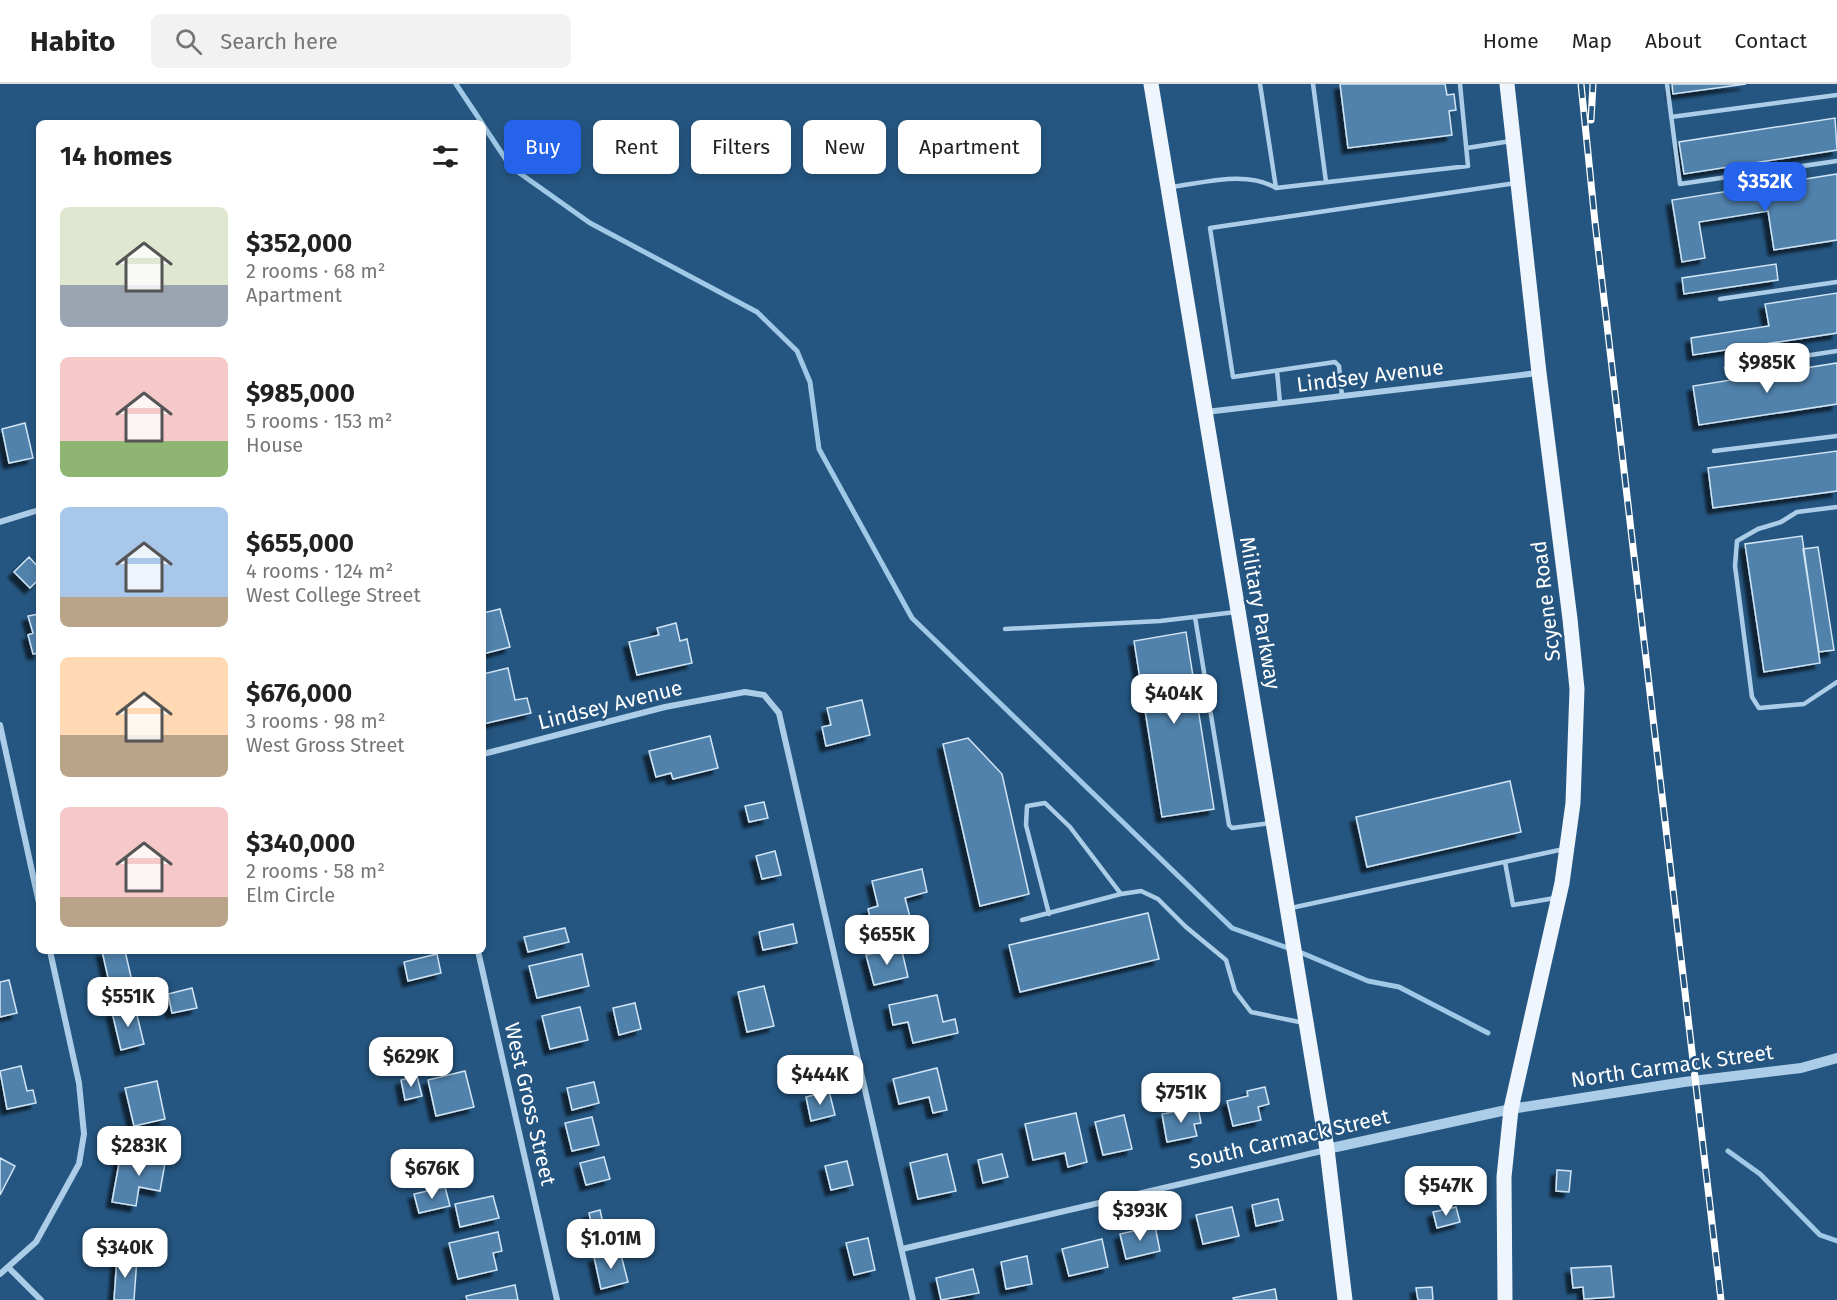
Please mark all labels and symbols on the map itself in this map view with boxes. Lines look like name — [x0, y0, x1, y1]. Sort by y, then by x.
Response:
pin: $352K — [1723, 162, 1807, 213]
pin: $985K — [1725, 343, 1809, 394]
street label: Lindsey Avenue — [1295, 354, 1445, 398]
street label: Military Parkway — [1234, 535, 1286, 692]
street label: Scyene Road — [1526, 539, 1566, 663]
street label: Lindsey Avenue — [535, 674, 685, 736]
pin: $404K — [1132, 674, 1216, 725]
pin: $655K — [845, 915, 929, 966]
pin: $551K — [86, 977, 170, 1028]
street label: West Gross Street — [499, 1020, 561, 1188]
pin: $629K — [369, 1037, 453, 1088]
street label: North Carmack Street — [1569, 1039, 1775, 1093]
pin: $444K — [778, 1055, 862, 1106]
pin: $751K — [1139, 1073, 1223, 1124]
street label: South Carmack Street — [1186, 1103, 1392, 1175]
pin: $283K — [97, 1126, 181, 1177]
pin: $676K — [390, 1149, 474, 1200]
pin: $547K — [1404, 1166, 1488, 1217]
pin: $393K — [1098, 1191, 1182, 1242]
pin: $1.01M — [562, 1219, 660, 1270]
pin: $340K — [83, 1228, 167, 1279]

